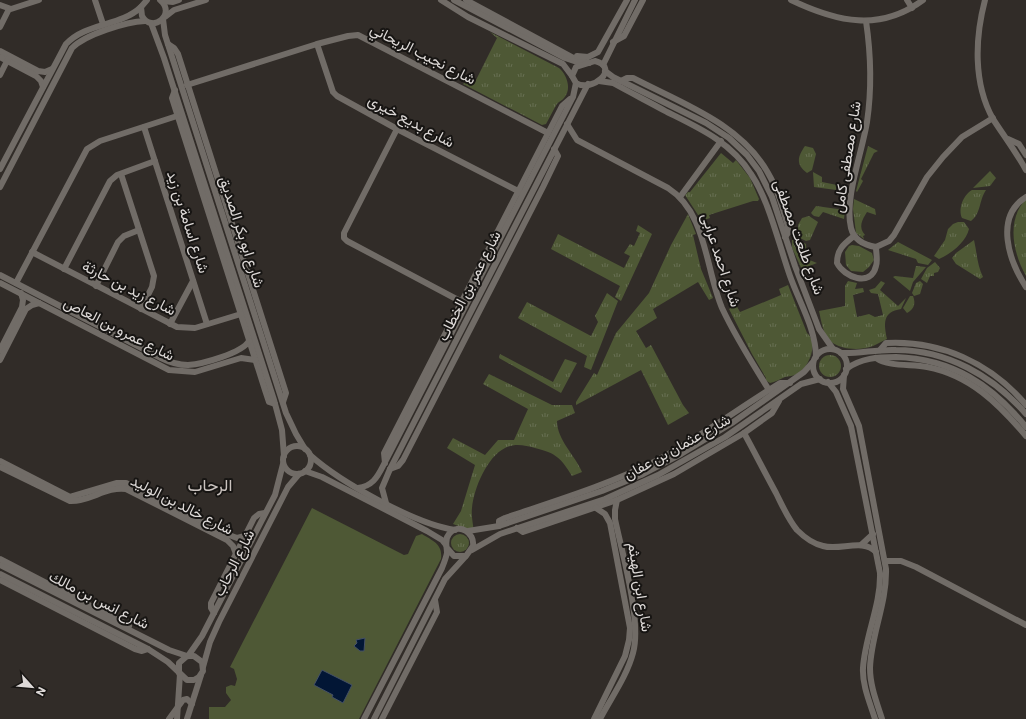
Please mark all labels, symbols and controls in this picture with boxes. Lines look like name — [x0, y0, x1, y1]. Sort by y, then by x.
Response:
street label: شارع نجيب الريحاني — [365, 19, 479, 92]
street label: شارع بديع خيرى — [364, 90, 458, 153]
street label: شارع مصطفى كامل — [828, 100, 867, 214]
street label: شارع اسامة بن زيد — [161, 168, 214, 276]
street label: شارع ابو بكر الصديق — [214, 174, 270, 291]
street label: شارع طلعت مصطفى — [768, 177, 829, 298]
street label: شارع احمد عرابى — [695, 210, 746, 310]
street label: شارع عمر بن الخطاب — [433, 227, 506, 345]
street label: شارع زيد بن حارثة — [78, 256, 179, 321]
street label: شارع عمرو بن العاص — [60, 292, 178, 367]
street label: شارع عثمان بن عفان — [620, 409, 735, 486]
street label: شارع خالد بن الوليد — [127, 471, 237, 540]
district label: الرحاب — [188, 474, 232, 496]
street label: شارع الرحاب — [209, 526, 260, 600]
street label: شارع ابن الهيثم — [622, 541, 657, 633]
street label: شارع انس بن مالك — [45, 566, 153, 635]
north arrow — [12, 667, 52, 707]
text: N — [34, 685, 49, 698]

